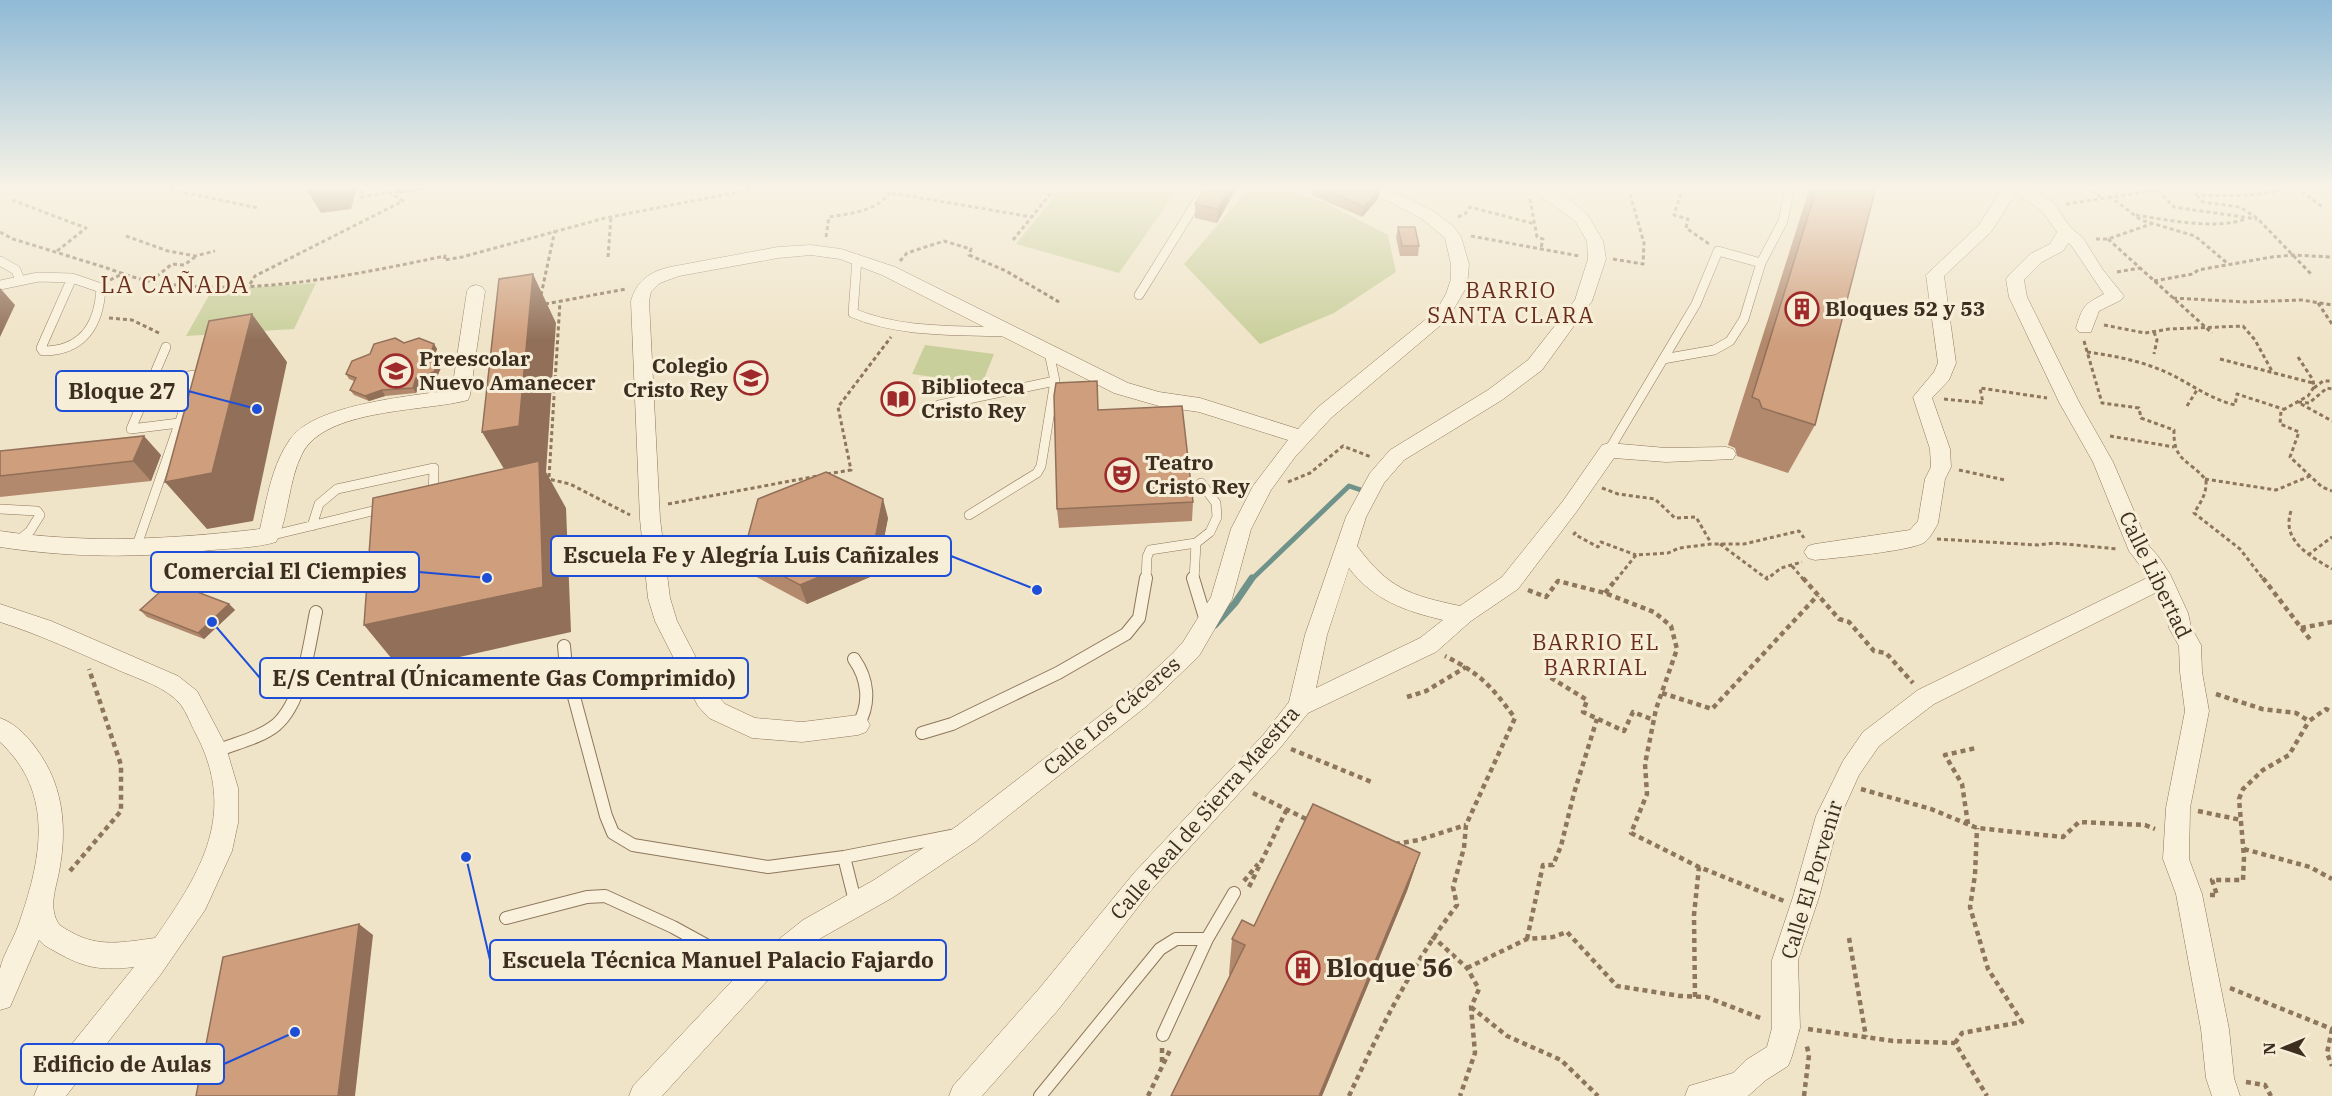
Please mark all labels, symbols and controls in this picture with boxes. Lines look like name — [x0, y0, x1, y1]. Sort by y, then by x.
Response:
district label: LA CAÑADA — [100, 268, 250, 300]
district label: BARRIO SANTA CLARA — [1427, 275, 1595, 329]
building icon: Bloques 52 y 53 — [1784, 291, 1820, 327]
place label: Bloques 52 y 53 — [1825, 294, 1985, 322]
place label: Preescolar Nuevo Amanecer — [419, 344, 596, 396]
place label: Colegio Cristo Rey — [623, 351, 728, 403]
school or university icon: Preescolar Nuevo Amanecer — [378, 353, 414, 389]
school or university icon: Colegio Cristo Rey — [733, 360, 769, 396]
callout: Bloque 27 — [56, 371, 188, 411]
place label: Biblioteca Cristo Rey — [921, 372, 1026, 424]
text: Bloque 27 — [68, 376, 176, 405]
library icon: Biblioteca Cristo Rey — [880, 381, 916, 417]
place label: Teatro Cristo Rey — [1145, 448, 1250, 500]
theatre icon: Teatro Cristo Rey — [1104, 457, 1140, 493]
street label: Calle Libertad — [2113, 506, 2199, 643]
callout: Escuela Fe y Alegría Luis Cañizales — [551, 536, 951, 576]
text: Escuela Fe y Alegría Luis Cañizales — [563, 540, 939, 569]
callout: Comercial El Ciempies — [151, 552, 419, 592]
text: Comercial El Ciempies — [163, 556, 407, 585]
district label: BARRIO EL BARRIAL — [1532, 627, 1660, 681]
street label: Calle Los Cáceres — [1037, 650, 1186, 781]
callout: E/S Central (Únicamente Gas Comprimido) — [260, 658, 748, 698]
text: E/S Central (Únicamente Gas Comprimido) — [272, 663, 736, 692]
street label: Calle Real de Sierra Maestra — [1104, 699, 1305, 925]
street label: Calle El Porvenir — [1774, 796, 1849, 962]
callout: Escuela Técnica Manuel Palacio Fajardo — [490, 940, 946, 980]
text: Escuela Técnica Manuel Palacio Fajardo — [502, 945, 934, 974]
building icon: Bloque 56 — [1285, 950, 1321, 986]
place label: Bloque 56 — [1326, 950, 1453, 984]
north arrow — [2254, 1018, 2314, 1078]
text: N — [2259, 1042, 2279, 1055]
callout: Edificio de Aulas — [21, 1044, 224, 1084]
text: Edificio de Aulas — [33, 1049, 211, 1078]

